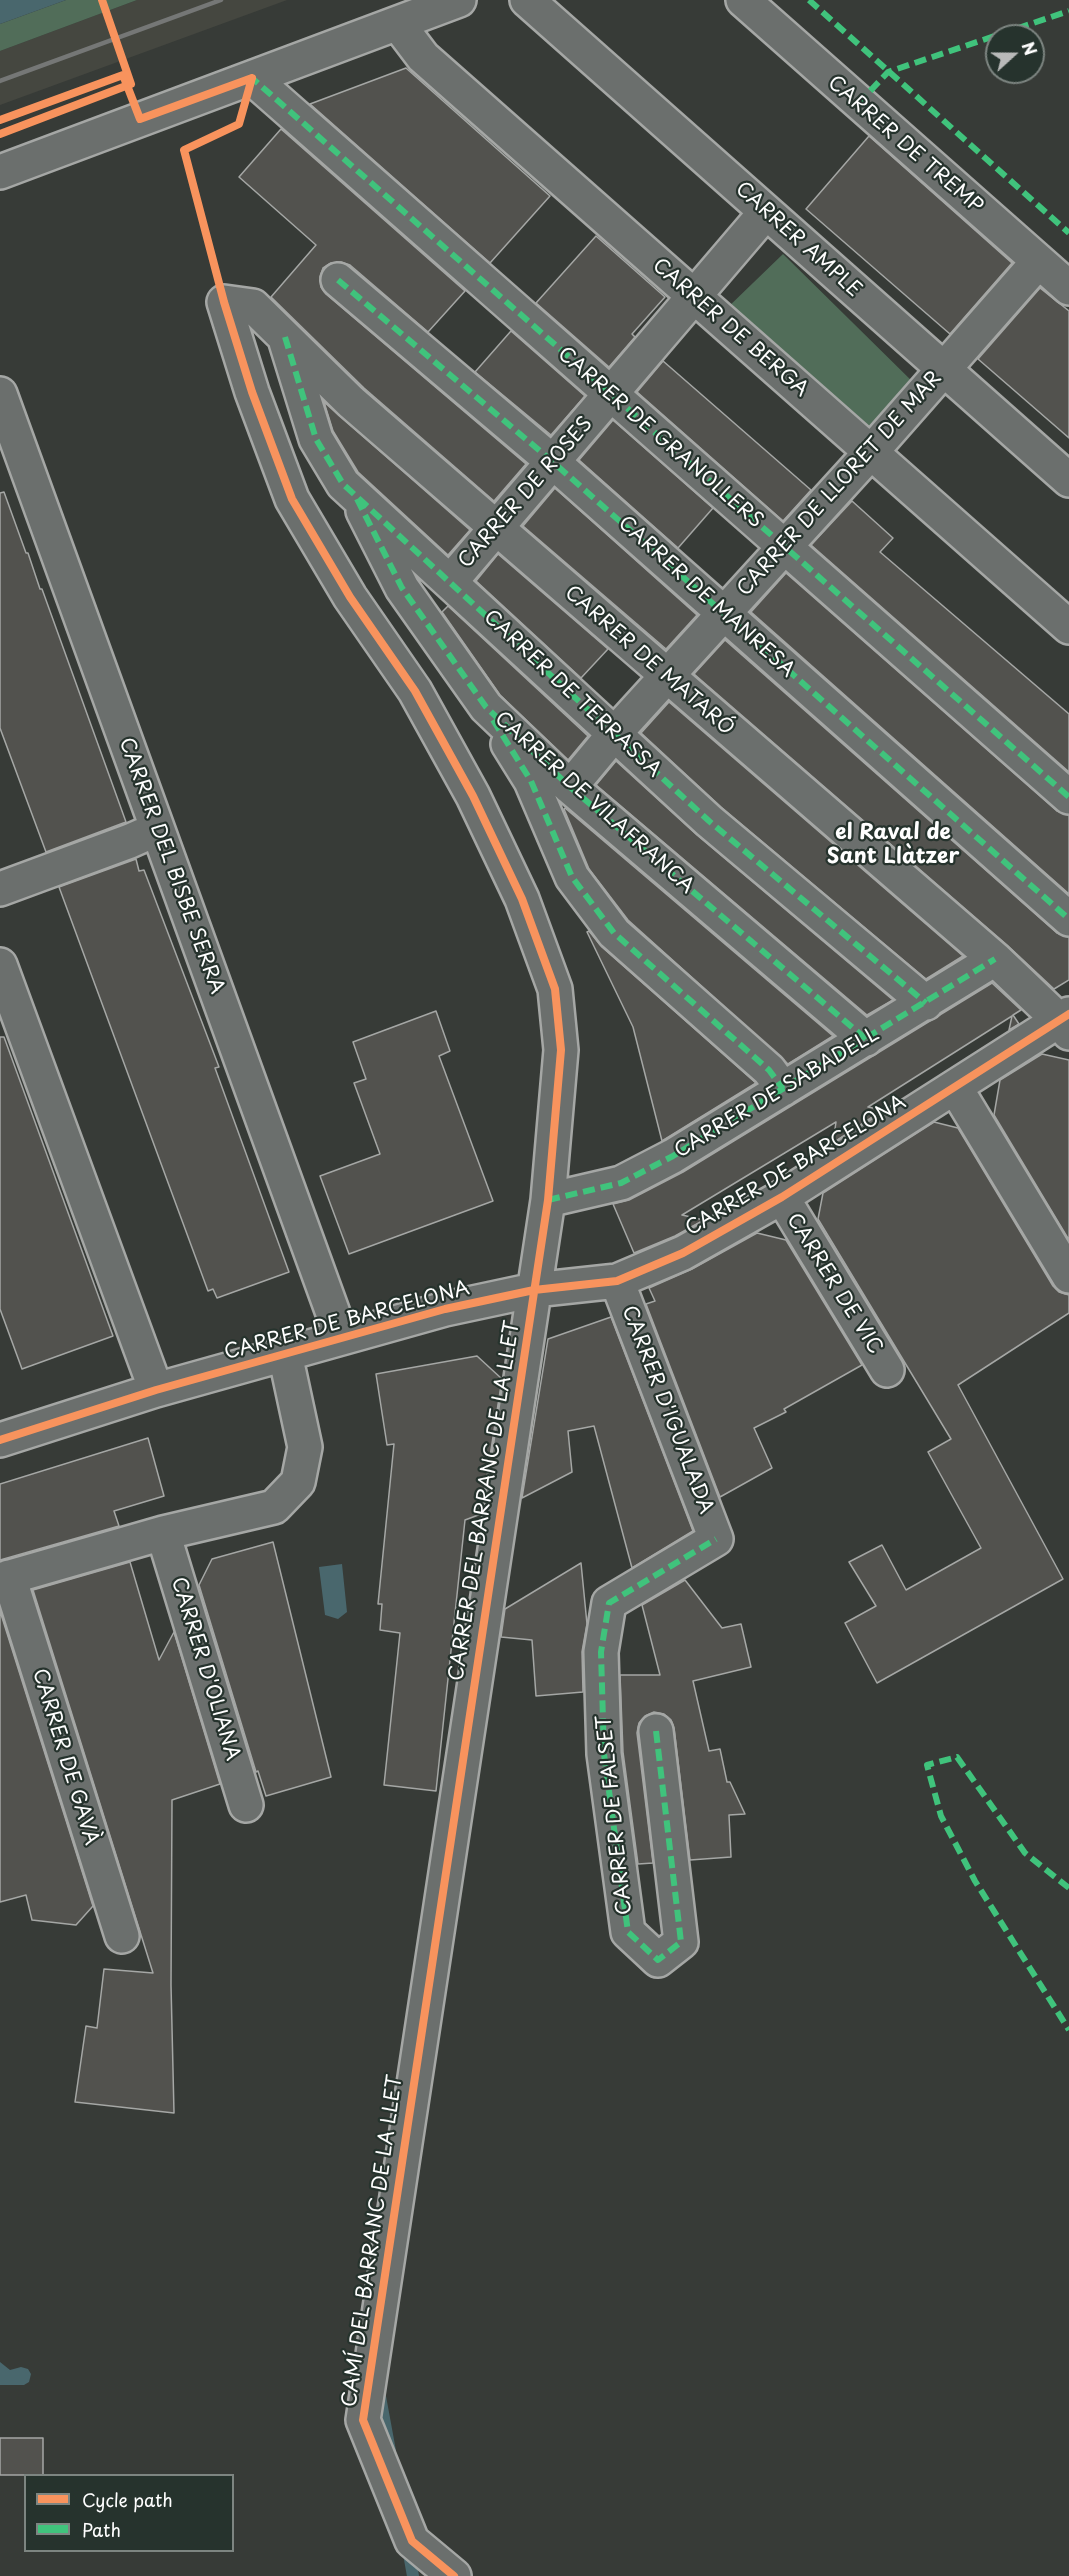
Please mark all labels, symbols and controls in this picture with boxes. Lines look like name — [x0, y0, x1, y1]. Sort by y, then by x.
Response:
north arrow — [985, 24, 1045, 84]
text: N — [1016, 38, 1043, 58]
street label: CARRER DE TREMP — [823, 71, 987, 219]
street label: CARRER AMPLE — [730, 177, 866, 303]
street label: CARRER DE BERGA — [647, 254, 813, 402]
street label: CARRER DE GRANOLLERS — [553, 342, 767, 534]
street label: CARRER DE LLORET DE MAR — [733, 367, 947, 601]
street label: CARRER DE ROSES — [454, 413, 598, 573]
street label: CARRER DE MANRESA — [613, 511, 799, 683]
street label: CARRER DE MATARÓ — [560, 581, 738, 741]
street label: CARRER DE TERRASSA — [478, 606, 666, 782]
street label: CARRER DE VILAFRANCA — [489, 707, 699, 899]
street label: CARRER DEL BISBE SERRA — [113, 735, 229, 997]
district label: el Raval de Sant Llàtzer — [827, 820, 959, 870]
street label: CARRER DE SABADELL — [671, 1022, 883, 1164]
street label: CARRER DE BARCELONA — [681, 1091, 911, 1241]
street label: CARRER DE VIC — [781, 1209, 887, 1359]
street label: CARRER DE BARCELONA — [222, 1277, 472, 1365]
street label: CARRER D'IGUALADA — [616, 1303, 718, 1517]
street label: CARRER DEL BARRANC DE LA LLET — [445, 1319, 525, 1683]
street label: CARRER D'OLIANA — [166, 1574, 244, 1764]
street label: CARRER DE GAVÀ — [27, 1666, 103, 1848]
street label: CARRER DE FALSET — [593, 1714, 637, 1916]
street label: CAMÍ DEL BARRANC DE LA LLET — [338, 2073, 408, 2409]
legend — [24, 2474, 234, 2552]
text: Cycle path — [82, 2486, 173, 2513]
text: Path — [82, 2516, 121, 2543]

